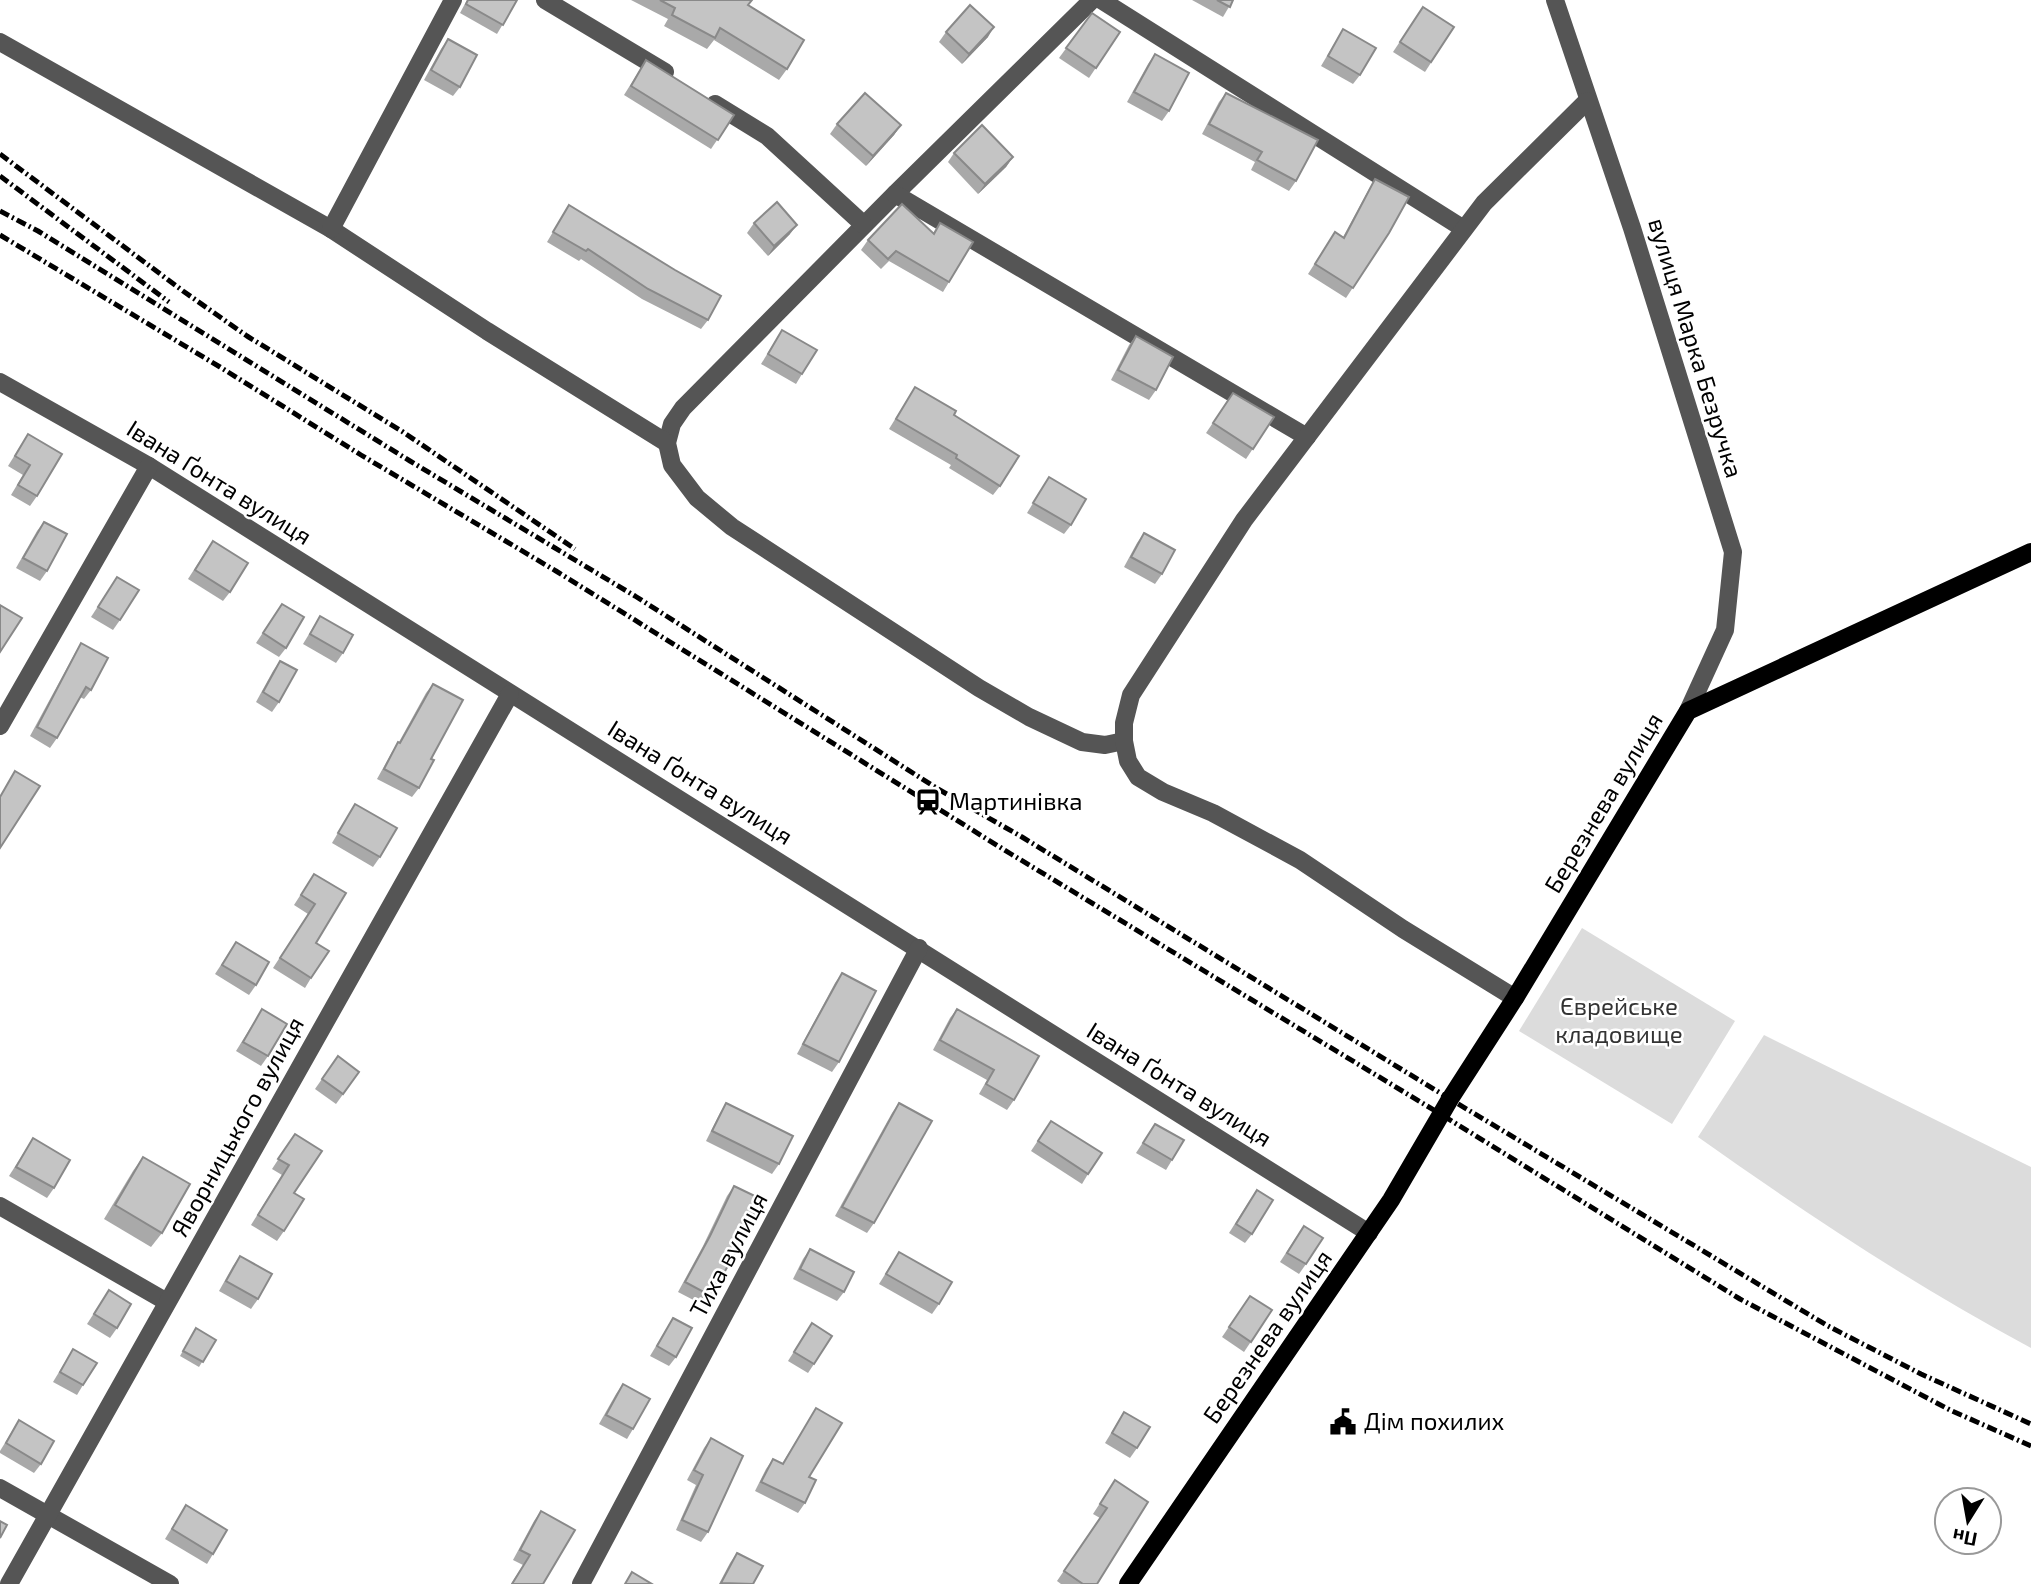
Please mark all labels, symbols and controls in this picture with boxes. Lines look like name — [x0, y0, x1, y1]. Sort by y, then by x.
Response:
street label: вулиця Марка Безручка — [1642, 214, 1750, 481]
street label: Івана Ґонта вулиця — [122, 413, 317, 551]
street label: Березнева вулиця — [1537, 707, 1669, 898]
street label: Івана Ґонта вулиця — [603, 713, 798, 851]
place label: Мартинівка — [949, 786, 1083, 815]
station icon: Мартинівка — [913, 787, 943, 817]
park label: Єврейське кладовище — [1555, 991, 1683, 1048]
street label: Яворницького вулиця — [164, 1011, 310, 1242]
street label: Івана Ґонта вулиця — [1082, 1015, 1277, 1153]
street label: Тиха вулиця — [683, 1187, 774, 1322]
street label: Березнева вулиця — [1196, 1244, 1338, 1429]
place label: Дiм похилих — [1364, 1406, 1505, 1435]
public building icon: Дiм похилих — [1328, 1407, 1358, 1437]
north arrow — [1933, 1486, 2003, 1556]
text: Пн — [1950, 1525, 1979, 1552]

